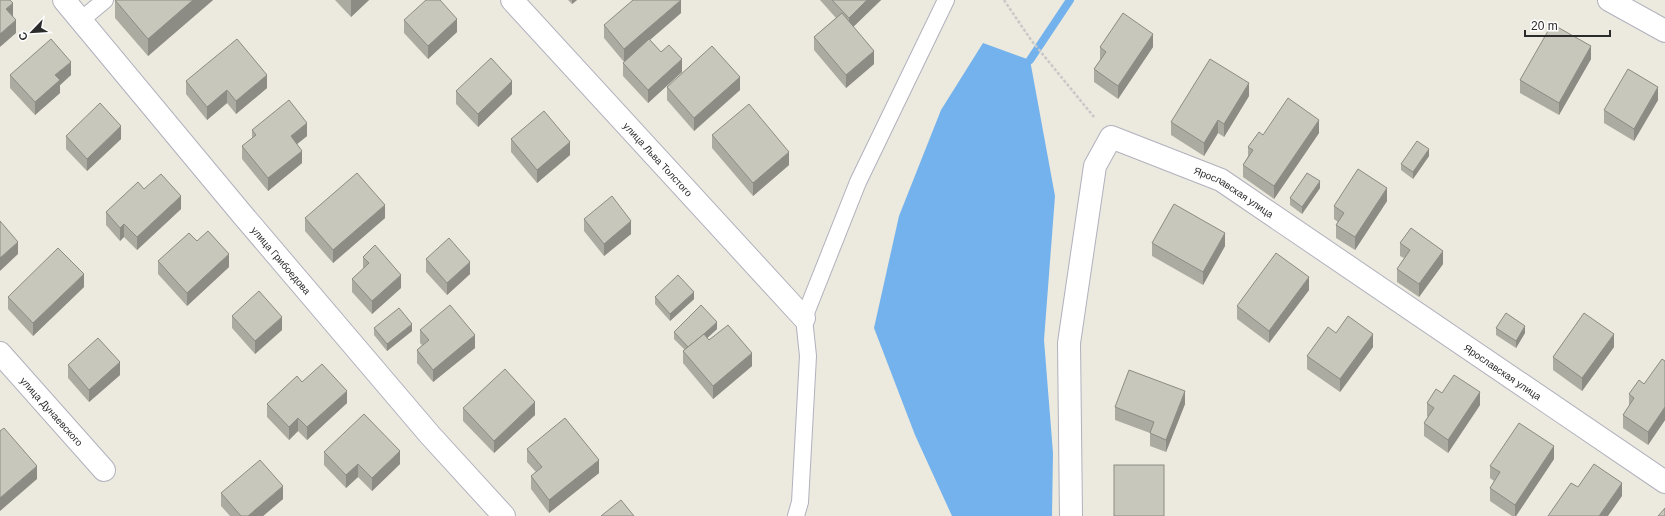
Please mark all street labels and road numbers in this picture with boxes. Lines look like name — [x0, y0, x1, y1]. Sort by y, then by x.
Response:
street label: улица Льва Толстого — [622, 120, 695, 199]
street label: Ярославская улица — [1192, 164, 1276, 220]
street label: улица Грибоедова — [249, 224, 313, 297]
street label: Ярославская улица — [1462, 342, 1544, 402]
street label: улица Дунаевского — [18, 375, 86, 448]

